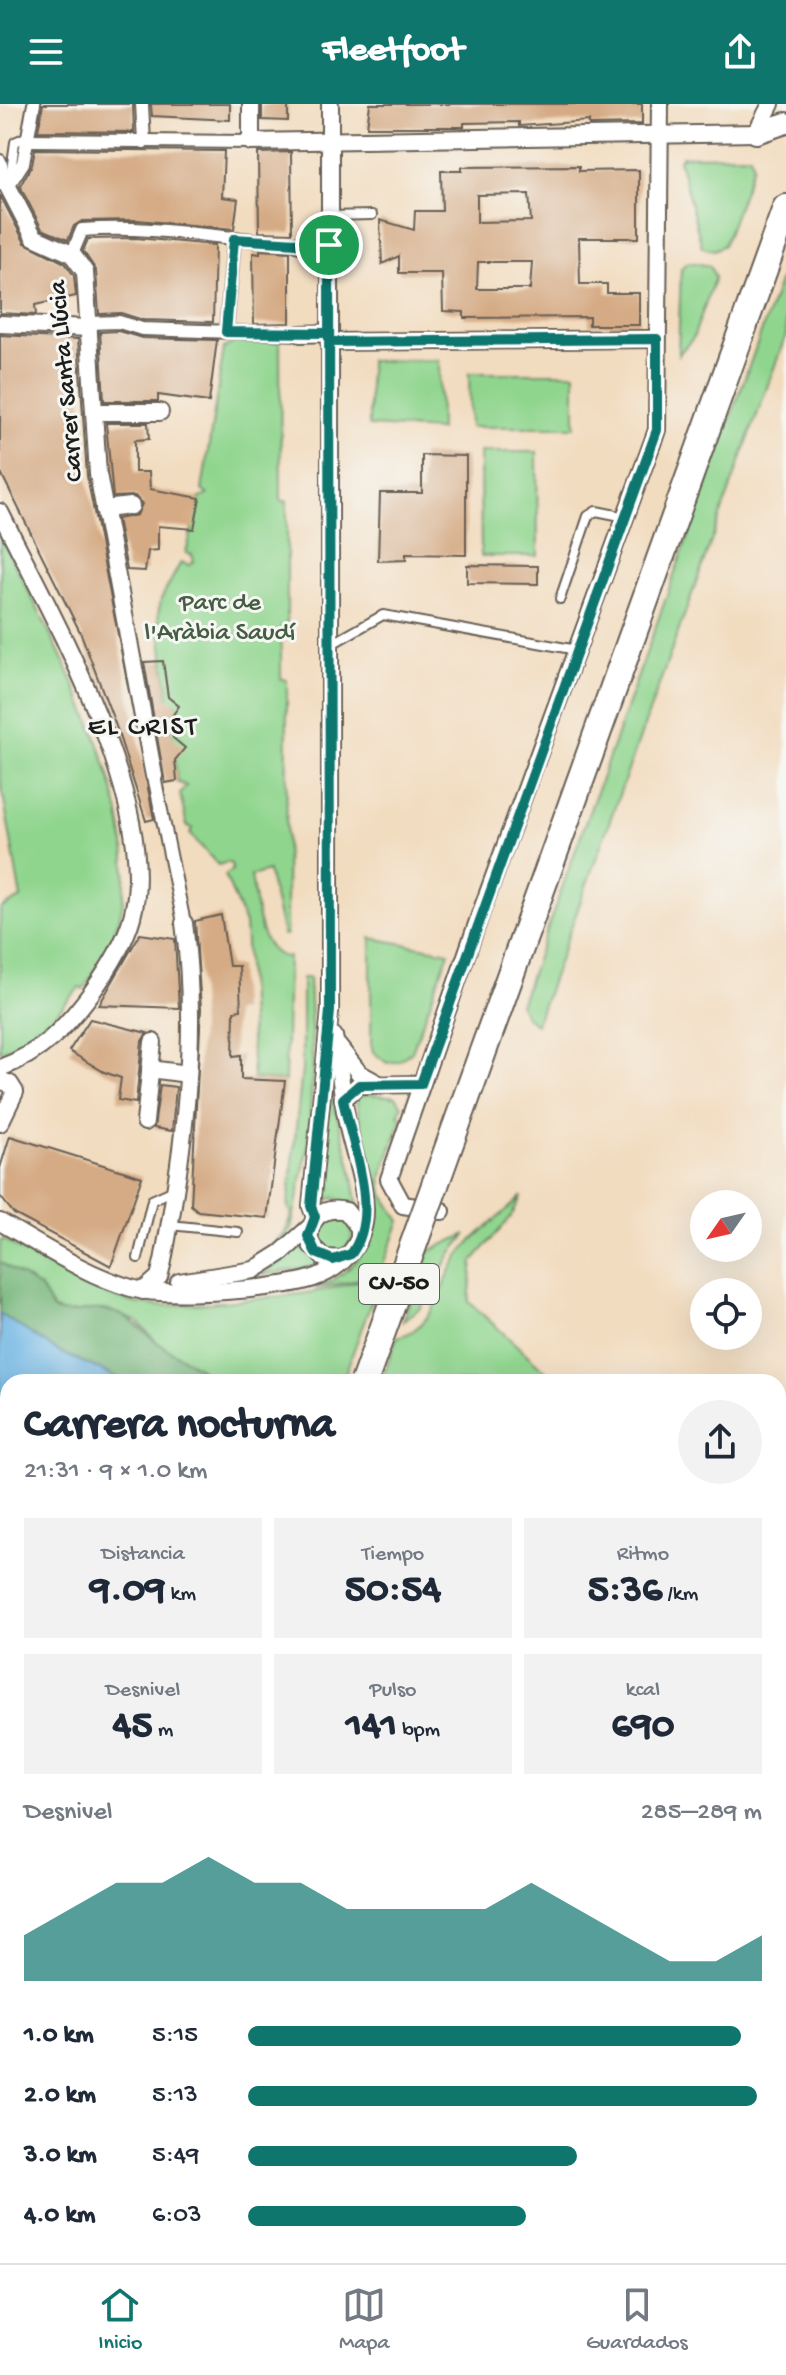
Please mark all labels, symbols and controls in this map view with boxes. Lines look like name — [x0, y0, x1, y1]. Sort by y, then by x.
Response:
icon: menu — [24, 30, 68, 74]
icon: share — [718, 30, 762, 74]
text: Fleetfoot — [322, 31, 464, 74]
pin — [295, 211, 363, 279]
icon: arrive — [307, 223, 351, 267]
street label: Carrer Santa Llúcia — [44, 277, 92, 483]
park label: Parc de l'Aràbia Saudí — [145, 589, 297, 650]
district label: EL CRIST — [88, 712, 198, 745]
north arrow — [690, 1190, 762, 1262]
map controls — [690, 1190, 762, 1350]
road number: CV-50 — [359, 1264, 439, 1304]
button: locate — [690, 1278, 762, 1350]
button: share — [678, 1400, 762, 1484]
text: Carrera nocturna — [24, 1401, 335, 1453]
text: 21:31 · 9 × 1.0 km — [24, 1457, 207, 1488]
text: Distancia — [101, 1542, 185, 1568]
text: Tiempo — [362, 1542, 424, 1568]
text: Ritmo — [617, 1542, 669, 1568]
text: 9.09 — [90, 1568, 165, 1615]
text: 50:54 — [345, 1568, 441, 1615]
text: 5:36 — [588, 1568, 662, 1615]
text: km — [165, 1582, 196, 1608]
text: /km — [662, 1582, 698, 1608]
text: Desnivel — [106, 1678, 180, 1704]
text: Pulso — [370, 1678, 416, 1704]
text: kcal — [626, 1678, 660, 1704]
text: 45 — [113, 1704, 153, 1751]
text: 141 — [346, 1704, 397, 1751]
text: 690 — [611, 1704, 675, 1751]
text: m — [153, 1718, 173, 1744]
text: bpm — [397, 1718, 440, 1744]
text: Desnivel — [24, 1798, 113, 1829]
text: 285–289 m — [641, 1798, 762, 1829]
text: 1.0 km — [24, 2021, 94, 2052]
text: 5:15 — [152, 2021, 198, 2052]
text: 2.0 km — [24, 2081, 96, 2112]
text: 5:13 — [152, 2081, 198, 2112]
text: 3.0 km — [24, 2141, 97, 2172]
text: 5:49 — [152, 2141, 199, 2172]
text: 4.0 km — [24, 2201, 95, 2232]
text: 6:03 — [152, 2201, 202, 2232]
tab: Inicio — [98, 2283, 142, 2357]
tab: Mapa — [339, 2283, 389, 2357]
tab: Guardados — [586, 2283, 688, 2357]

